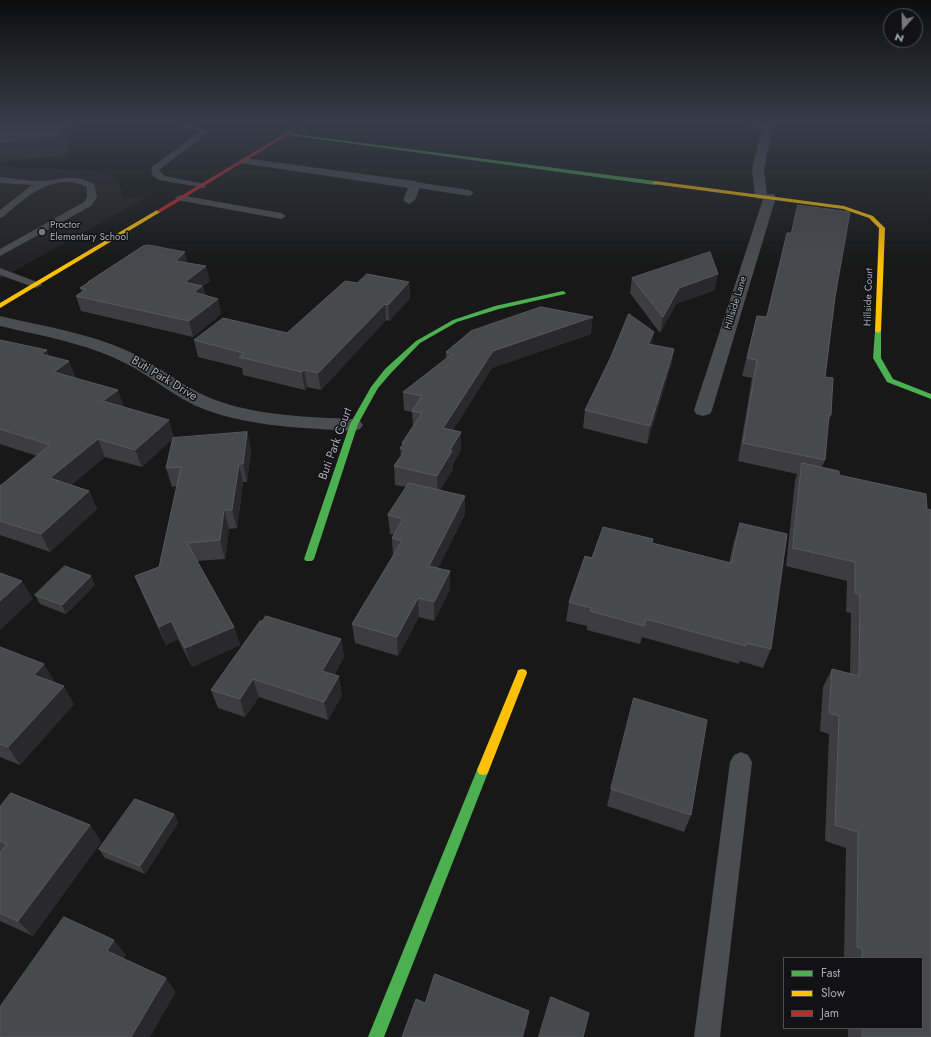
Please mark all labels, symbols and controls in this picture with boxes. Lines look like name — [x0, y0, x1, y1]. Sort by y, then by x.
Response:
north arrow — [883, 8, 923, 48]
text: N — [892, 29, 906, 47]
place label: Proctor Elementary School — [50, 220, 128, 244]
marker: Proctor Elementary School — [37, 227, 47, 237]
street label: Hillside Court — [862, 268, 876, 326]
street label: Hillside Lane — [722, 275, 750, 331]
street label: Buti Park Drive — [128, 354, 200, 404]
street label: Buti Park Court — [316, 406, 356, 482]
legend — [783, 957, 923, 1029]
text: Fast — [821, 964, 840, 982]
text: Slow — [821, 984, 845, 1002]
text: Jam — [821, 1004, 839, 1022]

